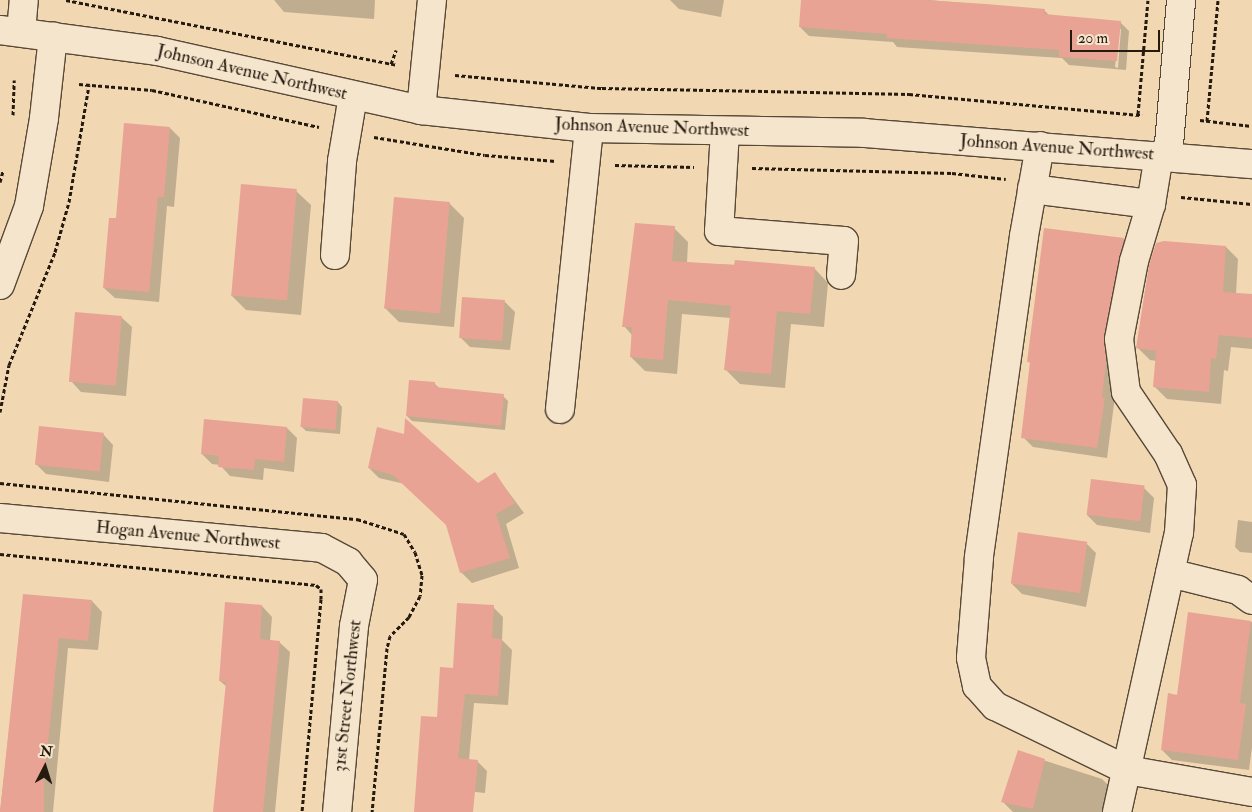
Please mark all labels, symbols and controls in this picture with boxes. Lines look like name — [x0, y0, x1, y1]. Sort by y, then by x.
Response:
scale bar — [1072, 20, 1162, 52]
text: 20 m — [1078, 29, 1108, 48]
street label: Johnson Avenue Northwest — [155, 41, 349, 105]
street label: Johnson Avenue Northwest — [554, 114, 750, 142]
street label: Johnson Avenue Northwest — [959, 130, 1155, 166]
street label: Hogan Avenue Northwest — [95, 517, 281, 555]
street label: 31st Street Northwest — [329, 619, 367, 773]
north arrow — [20, 742, 70, 792]
text: N — [39, 743, 53, 761]

